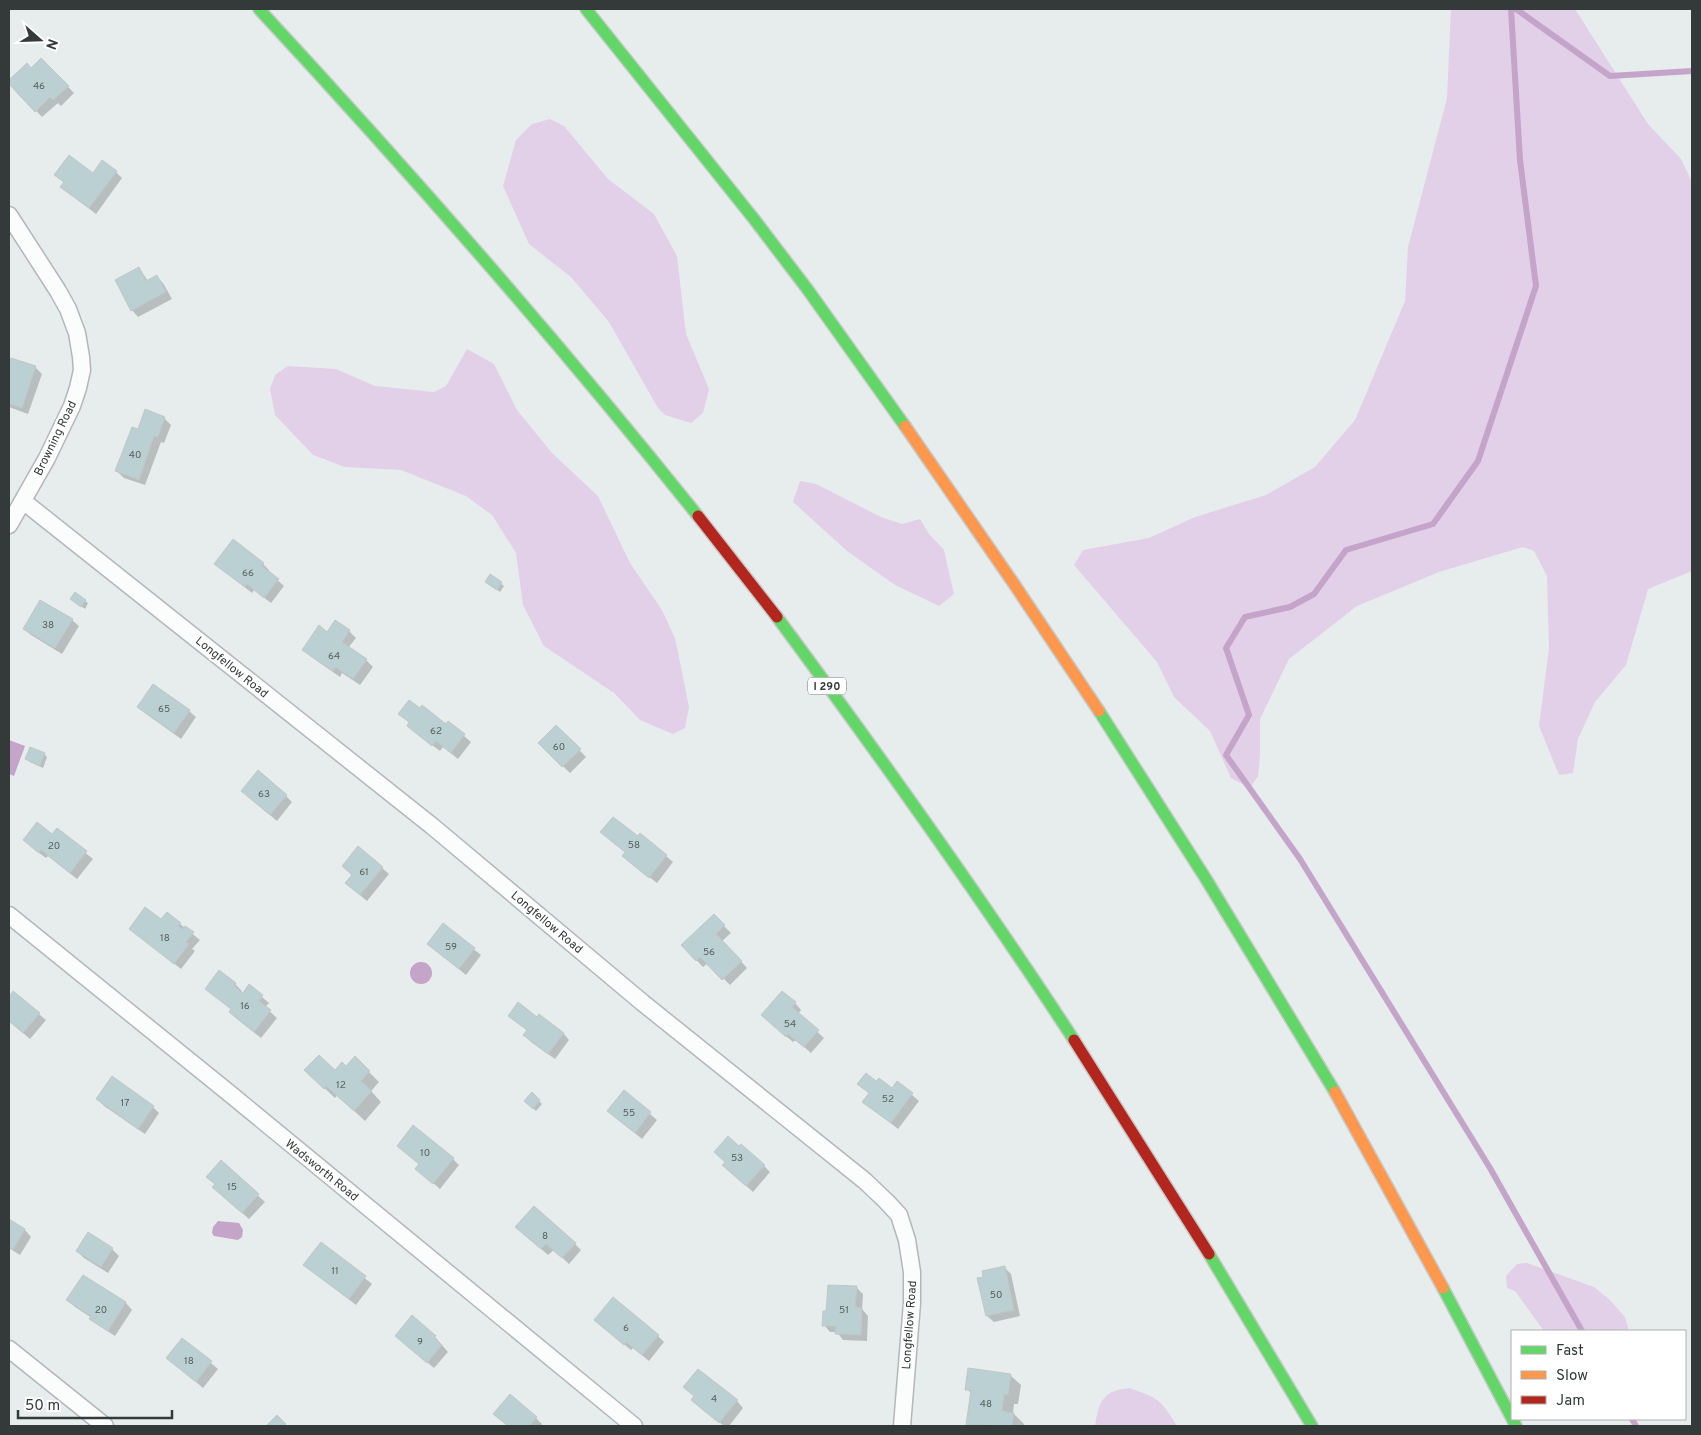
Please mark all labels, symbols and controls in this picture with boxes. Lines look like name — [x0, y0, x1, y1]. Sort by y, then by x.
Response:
north arrow — [15, 15, 65, 65]
text: N — [41, 36, 61, 52]
house number: 46 — [33, 80, 45, 93]
street label: Browning Road — [31, 398, 81, 479]
house number: 40 — [129, 449, 141, 462]
house number: 66 — [242, 567, 254, 580]
house number: 38 — [42, 619, 54, 632]
street label: Longfellow Road — [192, 633, 271, 702]
house number: 64 — [328, 650, 340, 663]
road number: I 290 — [808, 678, 846, 694]
house number: 65 — [158, 703, 170, 716]
house number: 62 — [430, 725, 442, 738]
house number: 60 — [553, 741, 565, 754]
house number: 63 — [258, 788, 270, 801]
house number: 58 — [628, 839, 640, 852]
house number: 20 — [48, 840, 60, 853]
house number: 61 — [359, 866, 369, 879]
street label: Longfellow Road — [507, 888, 586, 958]
house number: 18 — [160, 932, 170, 945]
house number: 59 — [445, 941, 457, 954]
house number: 56 — [703, 946, 715, 959]
house number: 16 — [240, 1000, 250, 1013]
house number: 54 — [784, 1018, 796, 1031]
house number: 12 — [336, 1079, 346, 1092]
house number: 52 — [882, 1093, 894, 1106]
house number: 17 — [121, 1097, 129, 1110]
house number: 55 — [623, 1107, 635, 1120]
street label: Wadsworth Road — [281, 1136, 361, 1205]
house number: 10 — [420, 1147, 430, 1160]
house number: 53 — [731, 1152, 743, 1165]
house number: 15 — [227, 1181, 237, 1194]
house number: 8 — [542, 1230, 548, 1243]
house number: 11 — [331, 1265, 339, 1278]
street label: Longfellow Road — [899, 1280, 921, 1370]
house number: 50 — [990, 1289, 1002, 1302]
house number: 20 — [95, 1304, 107, 1317]
house number: 51 — [839, 1304, 849, 1317]
house number: 6 — [623, 1322, 629, 1335]
legend — [1511, 1330, 1686, 1420]
house number: 9 — [417, 1336, 423, 1349]
text: Fast — [1556, 1342, 1584, 1361]
house number: 18 — [184, 1355, 194, 1368]
text: Slow — [1556, 1367, 1588, 1386]
scale bar — [18, 1388, 171, 1420]
text: Jam — [1556, 1392, 1585, 1411]
house number: 4 — [711, 1393, 717, 1406]
text: 50 m — [25, 1397, 60, 1416]
house number: 48 — [980, 1398, 992, 1411]

